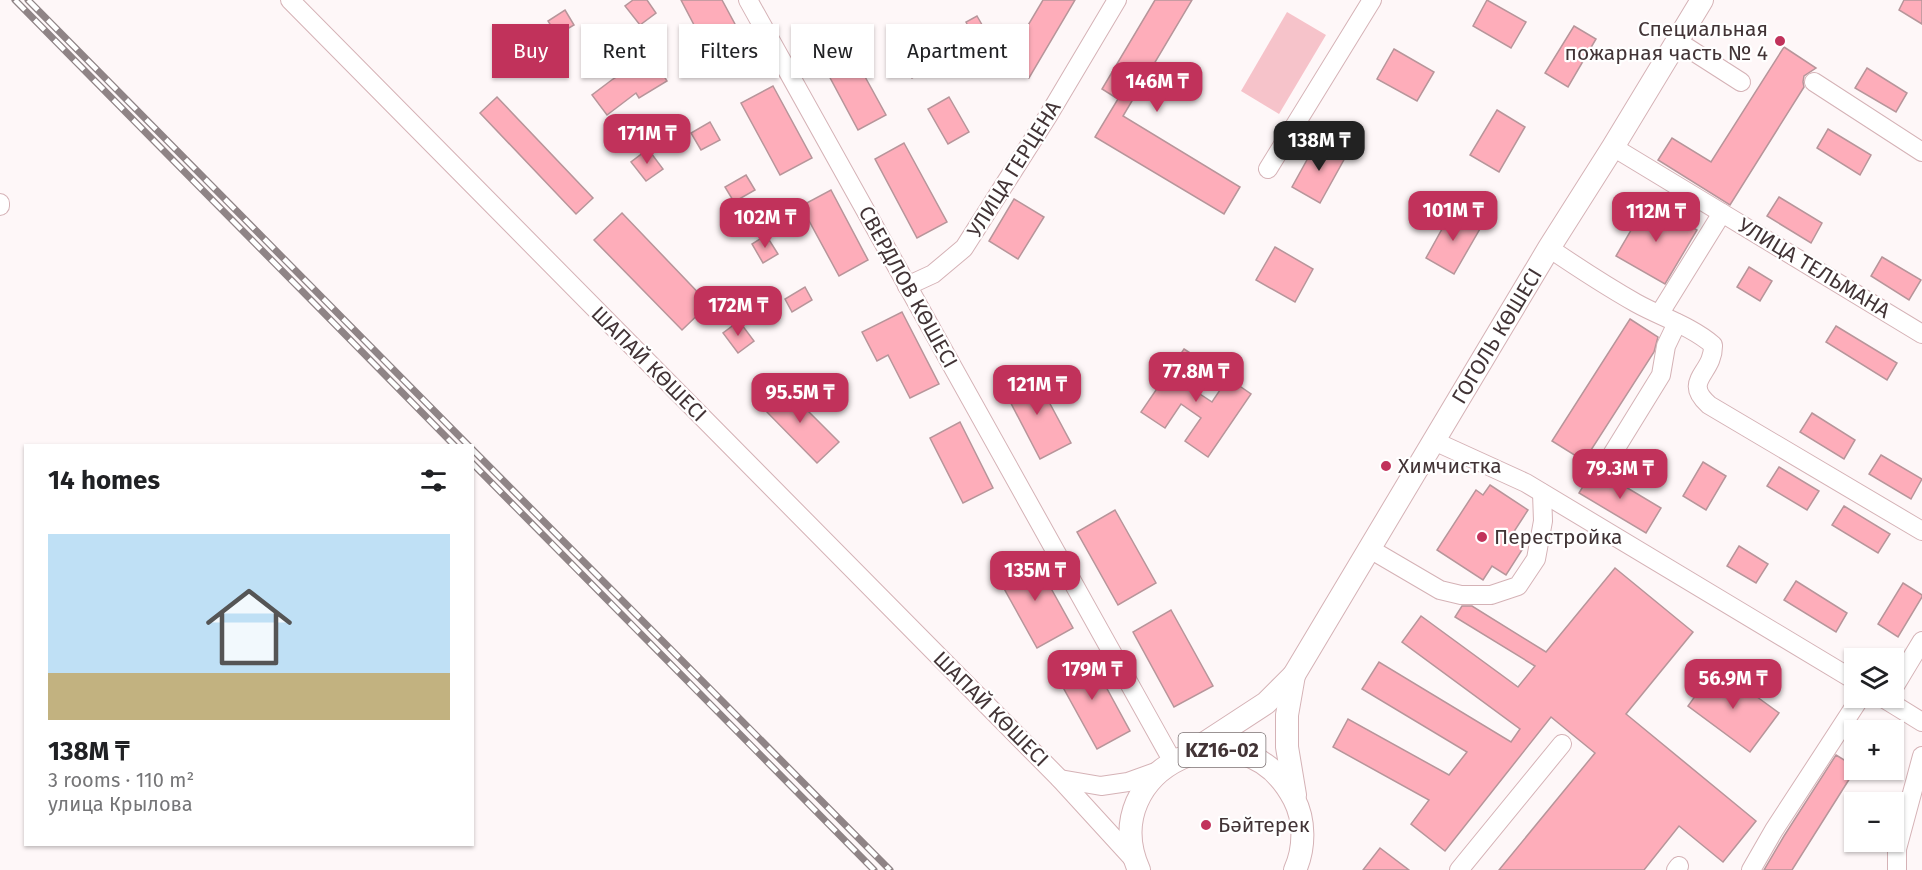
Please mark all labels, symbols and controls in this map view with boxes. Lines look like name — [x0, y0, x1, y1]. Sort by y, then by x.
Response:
place label: Специальная пожарная часть № 4 — [1565, 16, 1768, 66]
chip: Buy — [492, 24, 569, 78]
chip: Rent — [581, 24, 667, 78]
chip: Filters — [679, 24, 779, 78]
chip: New — [791, 24, 874, 78]
chip: Apartment — [886, 24, 1029, 78]
marker: Специальная пожарная часть № 4 — [1773, 34, 1787, 48]
pin: 146M ₸ — [1108, 62, 1206, 113]
text: 146M ₸ — [1125, 69, 1189, 93]
street label: УЛИЦА ГЕРЦЕНА — [962, 96, 1066, 242]
pin: 171M ₸ — [598, 114, 696, 165]
text: 171M ₸ — [617, 121, 677, 145]
pin: 138M ₸ — [1270, 121, 1368, 172]
text: 138M ₸ — [1288, 128, 1350, 152]
pin: 101M ₸ — [1404, 191, 1502, 242]
pin: 112M ₸ — [1607, 192, 1705, 243]
pin: 102M ₸ — [716, 198, 814, 249]
text: 101M ₸ — [1422, 198, 1484, 222]
text: 112M ₸ — [1626, 199, 1686, 223]
street label: СВЕРДЛОВ КӨШЕСІ — [853, 201, 963, 373]
text: 102M ₸ — [734, 205, 796, 229]
street label: УЛИЦА ТЕЛЬМАНА — [1733, 212, 1895, 324]
street label: ГОГОЛЬ КӨШЕСІ — [1446, 263, 1548, 409]
pin: 172M ₸ — [689, 286, 787, 337]
text: 172M ₸ — [708, 293, 768, 317]
street label: ШАПАЙ КӨШЕСІ — [586, 301, 712, 427]
pin: 77.8M ₸ — [1141, 352, 1251, 403]
text: 77.8M ₸ — [1163, 359, 1229, 383]
pin: 121M ₸ — [988, 365, 1086, 416]
text: 121M ₸ — [1007, 372, 1067, 396]
pin: 95.5M ₸ — [745, 373, 855, 424]
text: 95.5M ₸ — [765, 380, 835, 404]
pin: 79.3M ₸ — [1565, 449, 1675, 500]
place label: Химчистка — [1398, 453, 1502, 479]
text: 79.3M ₸ — [1586, 456, 1654, 480]
marker: Химчистка — [1379, 459, 1393, 473]
icon: filters — [417, 464, 450, 497]
text: 14 homes — [48, 465, 160, 496]
place label: Перестройка — [1494, 524, 1622, 550]
marker: Перестройка — [1475, 530, 1489, 544]
pin: 135M ₸ — [986, 551, 1084, 602]
text: 135M ₸ — [1004, 558, 1066, 582]
icon: home — [195, 573, 303, 681]
street label: ШАПАЙ КӨШЕСІ — [928, 646, 1054, 772]
map controls — [1844, 648, 1904, 852]
button: layers — [1844, 648, 1904, 708]
pin: 179M ₸ — [1043, 650, 1141, 701]
text: 179M ₸ — [1062, 657, 1122, 681]
pin: 56.9M ₸ — [1678, 659, 1788, 710]
text: 56.9M ₸ — [1699, 666, 1767, 690]
button: + — [1844, 720, 1904, 780]
road number: KZ16-02 — [1178, 733, 1266, 767]
text: 138M ₸ — [48, 736, 129, 767]
text: 3 rooms · 110 m² — [48, 768, 194, 792]
text: улица Крылова — [48, 792, 193, 816]
button: − — [1844, 792, 1904, 852]
place label: Бәйтерек — [1218, 812, 1310, 838]
marker: Бәйтерек — [1199, 818, 1213, 832]

